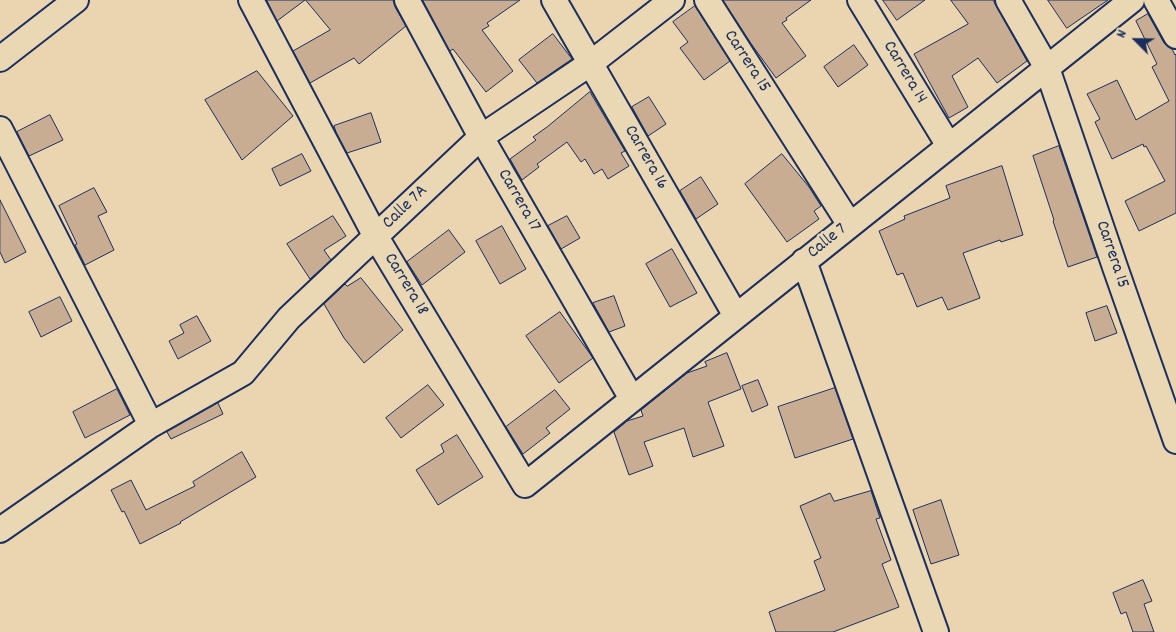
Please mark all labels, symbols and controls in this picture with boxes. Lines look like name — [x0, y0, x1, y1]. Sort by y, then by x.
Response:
north arrow — [1111, 15, 1161, 65]
street label: Carrera 15 — [718, 27, 774, 97]
text: N — [1112, 27, 1133, 41]
street label: Carrera 14 — [877, 38, 931, 108]
street label: Carrera 16 — [618, 122, 672, 194]
street label: Carrera 17 — [491, 166, 545, 236]
street label: Calle 7A — [379, 181, 433, 235]
street label: Carrera 15 — [1089, 218, 1133, 292]
street label: Calle 7 — [804, 219, 852, 265]
street label: Carrera 18 — [378, 250, 432, 320]

